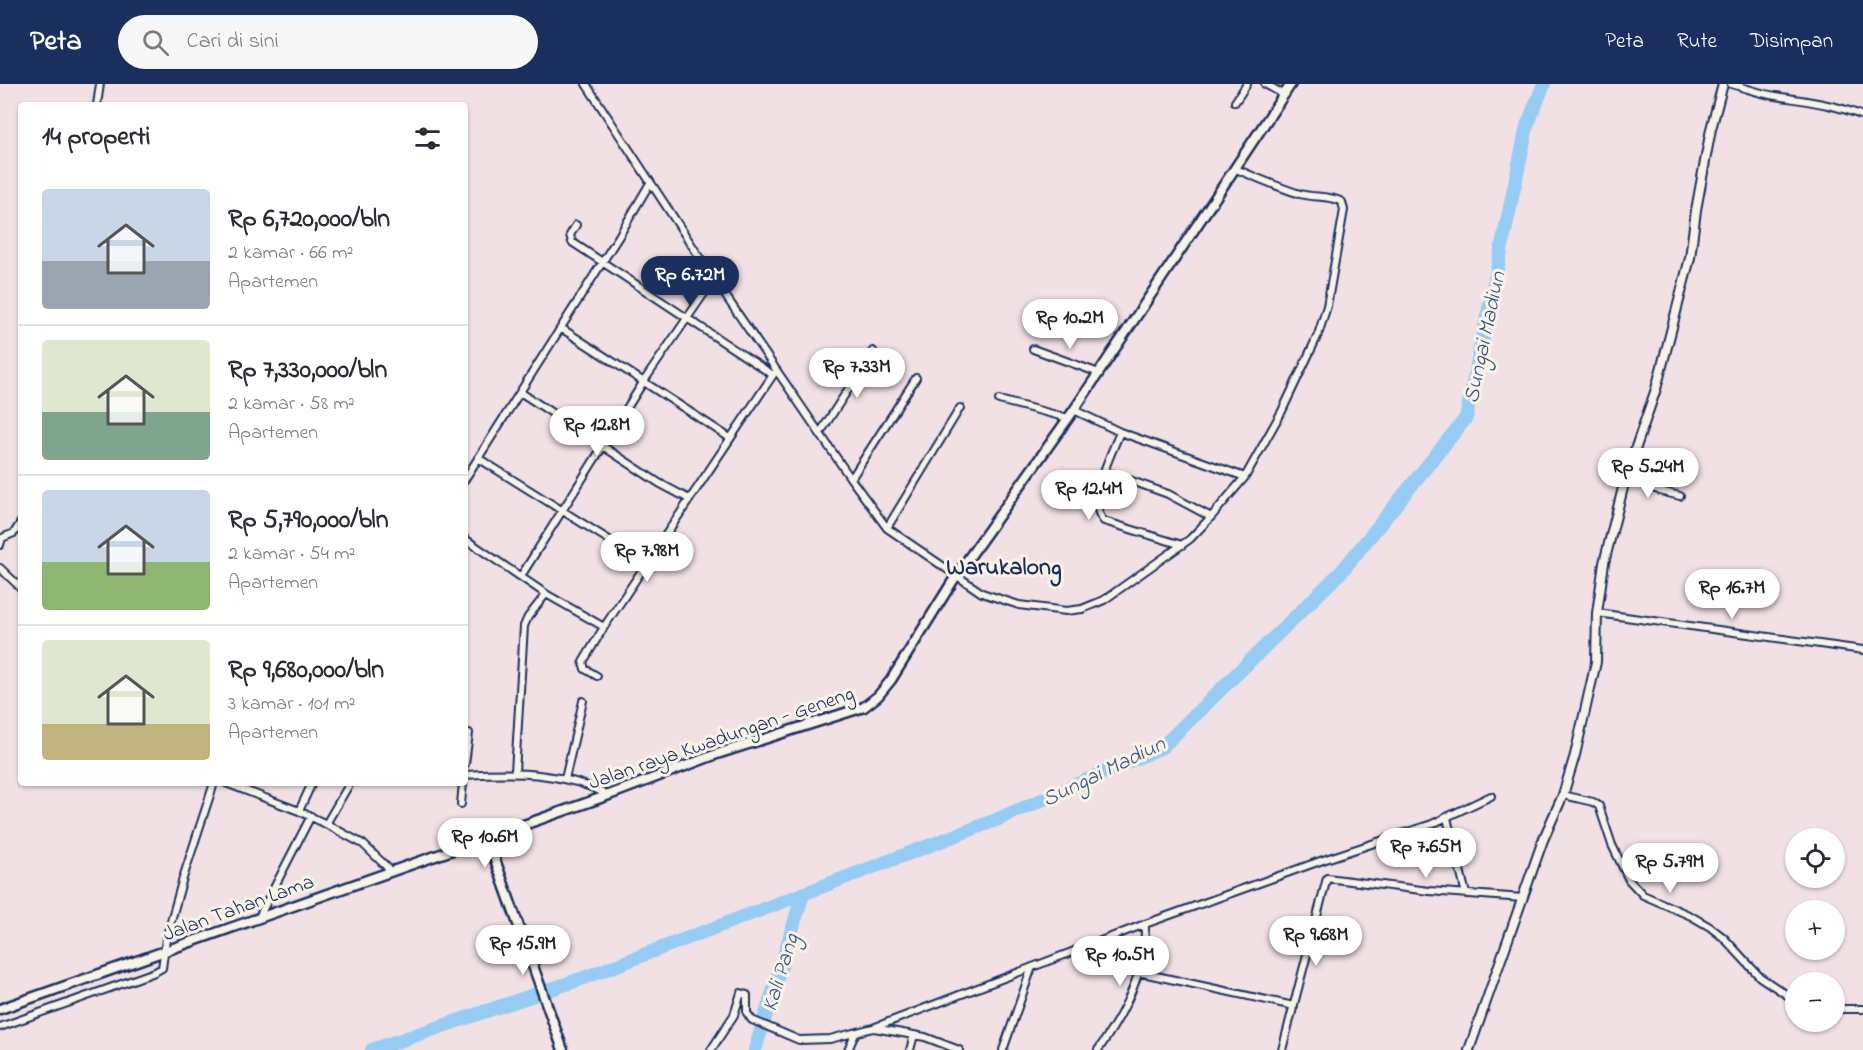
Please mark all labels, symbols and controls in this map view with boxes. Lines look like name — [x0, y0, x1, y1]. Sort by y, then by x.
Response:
search box — [118, 15, 538, 69]
text: Peta — [30, 22, 82, 63]
icon: search — [139, 26, 172, 59]
text: Cari di sini — [187, 26, 279, 58]
text: Peta — [1605, 27, 1644, 57]
text: Rute — [1677, 27, 1717, 57]
text: Disimpan — [1750, 27, 1833, 57]
text: 14 properti — [42, 119, 150, 157]
icon: filters — [411, 122, 444, 155]
text: Rp 6,720,000/bln — [228, 201, 390, 239]
icon: home — [90, 213, 162, 285]
text: 2 kamar · 66 m² — [228, 239, 353, 268]
pin: Rp 6.72M — [628, 256, 752, 307]
text: Rp 6.72M — [655, 261, 725, 290]
text: Apartemen — [228, 268, 318, 297]
water label: Sungai Madiun — [1456, 268, 1516, 406]
pin: Rp 10.2M — [1008, 299, 1132, 350]
text: Rp 10.2M — [1036, 304, 1104, 333]
pin: Rp 7.33M — [795, 348, 919, 399]
text: Rp 7,330,000/bln — [228, 352, 387, 390]
text: Rp 7.33M — [823, 353, 891, 382]
icon: home — [90, 364, 162, 436]
text: 2 kamar · 58 m² — [228, 390, 355, 419]
pin: Rp 12.8M — [535, 406, 659, 457]
text: Rp 12.8M — [564, 411, 630, 440]
text: Apartemen — [228, 419, 318, 448]
pin: Rp 5.24M — [1586, 448, 1710, 499]
text: Rp 5.24M — [1612, 453, 1684, 482]
pin: Rp 12.4M — [1027, 470, 1151, 521]
text: Rp 12.4M — [1055, 475, 1123, 504]
text: Rp 5,790,000/bln — [228, 502, 389, 540]
icon: home — [90, 514, 162, 586]
pin: Rp 7.98M — [585, 532, 709, 583]
text: Rp 7.98M — [615, 537, 679, 566]
text: 2 kamar · 54 m² — [228, 540, 355, 569]
district label: Warukalong — [946, 551, 1062, 587]
text: Apartemen — [228, 569, 318, 598]
pin: Rp 16.7M — [1670, 569, 1794, 620]
text: Rp 16.7M — [1699, 574, 1765, 603]
text: Rp 9,680,000/bln — [228, 652, 384, 690]
icon: home — [90, 664, 162, 736]
street label: Jalan raya Kwadungan - Geneng — [585, 679, 859, 800]
text: 3 kamar · 101 m² — [228, 690, 355, 719]
text: Apartemen — [228, 719, 318, 748]
water label: Sungai Madiun — [1037, 729, 1172, 816]
pin: Rp 10.6M — [423, 818, 547, 869]
text: Rp 10.6M — [452, 823, 518, 852]
pin: Rp 7.65M — [1364, 828, 1488, 879]
map controls — [1785, 828, 1845, 1032]
button: locate — [1785, 828, 1845, 888]
text: Rp 7.65M — [1390, 833, 1462, 862]
pin: Rp 5.79M — [1608, 843, 1732, 894]
text: Rp 5.79M — [1636, 848, 1704, 877]
street label: Jalan Tahan Lama — [159, 868, 319, 950]
button: + — [1785, 900, 1845, 960]
pin: Rp 9.68M — [1254, 916, 1378, 967]
text: Rp 9.68M — [1283, 921, 1349, 950]
pin: Rp 15.9M — [461, 925, 585, 976]
water label: Kali Pang — [755, 929, 809, 1016]
text: Rp 15.9M — [490, 930, 556, 959]
pin: Rp 10.5M — [1058, 936, 1182, 987]
text: Rp 10.5M — [1085, 941, 1155, 970]
button: − — [1785, 972, 1845, 1032]

